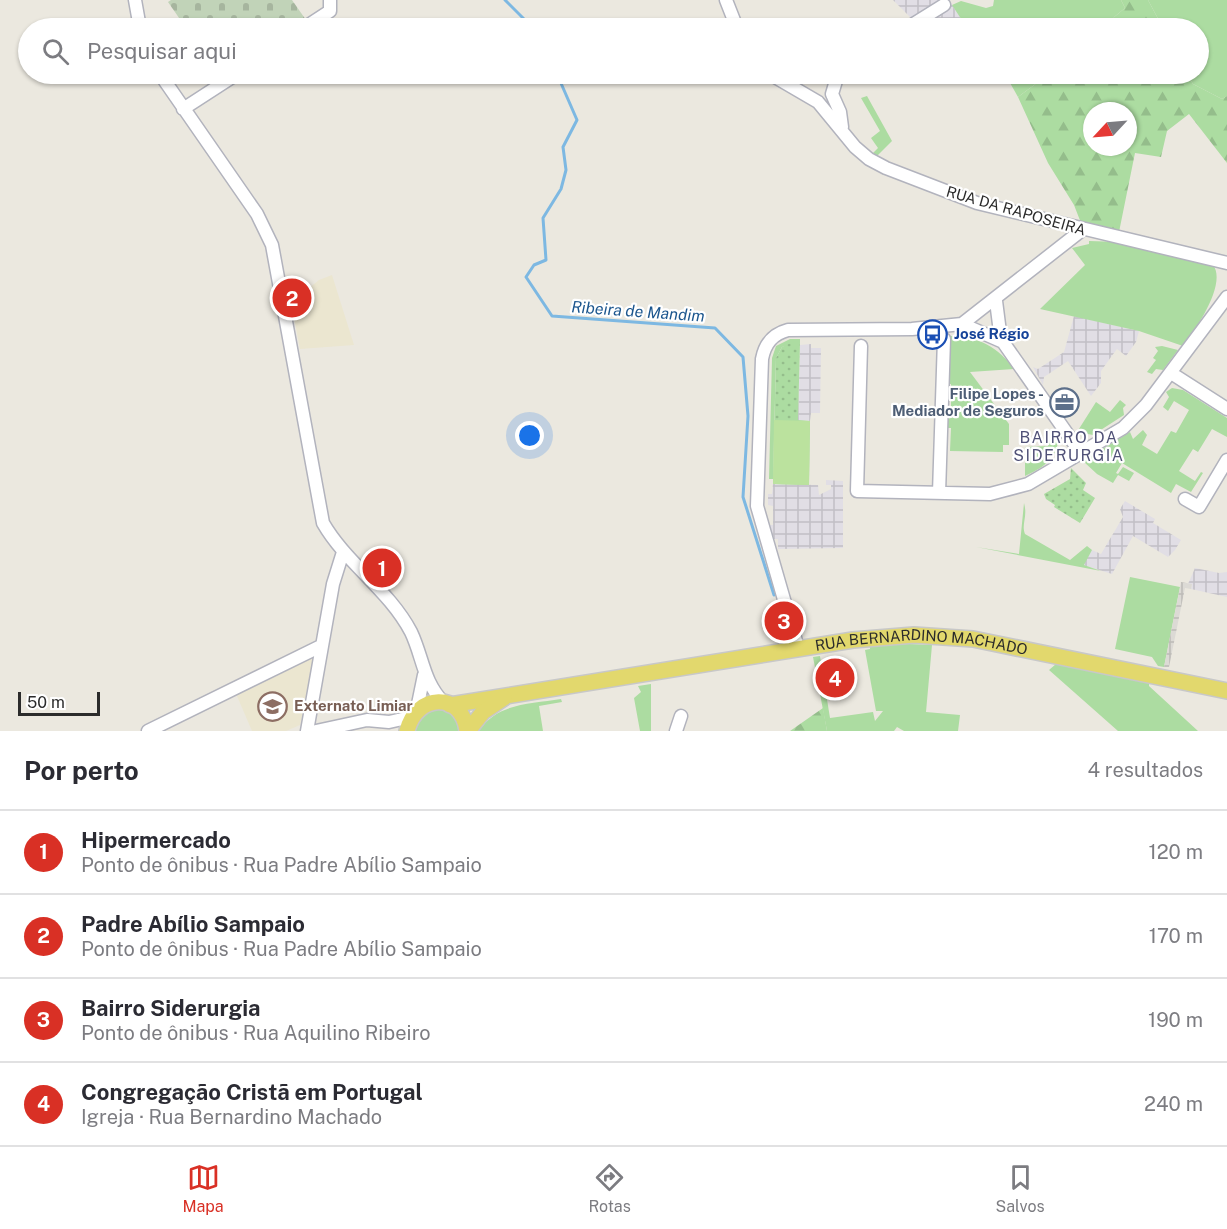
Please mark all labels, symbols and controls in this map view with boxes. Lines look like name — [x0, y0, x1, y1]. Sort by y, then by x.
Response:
search box — [18, 18, 1209, 84]
icon: search — [39, 35, 72, 68]
text: Pesquisar aqui — [87, 38, 237, 64]
north arrow — [1083, 102, 1137, 156]
street label: RUA DA RAPOSEIRA — [944, 182, 1088, 239]
pin: 2 — [272, 276, 312, 320]
water label: Ribeira de Mandim — [571, 297, 705, 326]
bus stop icon: José Régio — [917, 318, 949, 350]
place label: José Régio — [954, 325, 1030, 342]
place label: Filipe Lopes - Mediador de Seguros — [892, 385, 1044, 419]
office icon: Filipe Lopes - Mediador de Seguros — [1049, 387, 1081, 419]
your location — [515, 421, 544, 450]
district label: BAIRRO DA SIDERURGIA — [1013, 428, 1125, 465]
pin: 1 — [362, 546, 401, 590]
pin: 3 — [764, 598, 804, 644]
street label: RUA BERNARDINO MACHADO — [814, 626, 1029, 658]
pin: 4 — [816, 656, 854, 700]
scale bar — [18, 689, 100, 716]
school or university icon: Externato Limiar — [257, 690, 289, 722]
text: 50 m — [27, 693, 65, 712]
place label: Externato Limiar — [294, 697, 413, 714]
text: Por perto — [24, 755, 139, 786]
text: 4 resultados — [1087, 758, 1203, 782]
text: Hipermercado — [81, 827, 231, 853]
text: 1 — [39, 840, 48, 864]
text: 120 m — [1149, 840, 1203, 864]
text: Ponto de ônibus · Rua Padre Abílio Sampaio — [81, 853, 482, 877]
text: Padre Abílio Sampaio — [81, 911, 305, 937]
text: 2 — [37, 924, 50, 948]
text: 170 m — [1149, 924, 1203, 948]
text: Ponto de ônibus · Rua Padre Abílio Sampaio — [81, 937, 482, 961]
text: Bairro Siderurgia — [81, 995, 261, 1021]
text: 3 — [37, 1008, 50, 1032]
text: 190 m — [1148, 1008, 1203, 1032]
text: Ponto de ônibus · Rua Aquilino Ribeiro — [81, 1021, 431, 1045]
text: Congregação Cristã em Portugal — [81, 1079, 423, 1105]
text: 4 — [37, 1092, 50, 1116]
text: 240 m — [1144, 1092, 1203, 1116]
text: Igreja · Rua Bernardino Machado — [81, 1105, 382, 1129]
tab: Mapa — [182, 1161, 224, 1216]
tab: Rotas — [588, 1161, 631, 1216]
tab: Salvos — [996, 1161, 1045, 1216]

